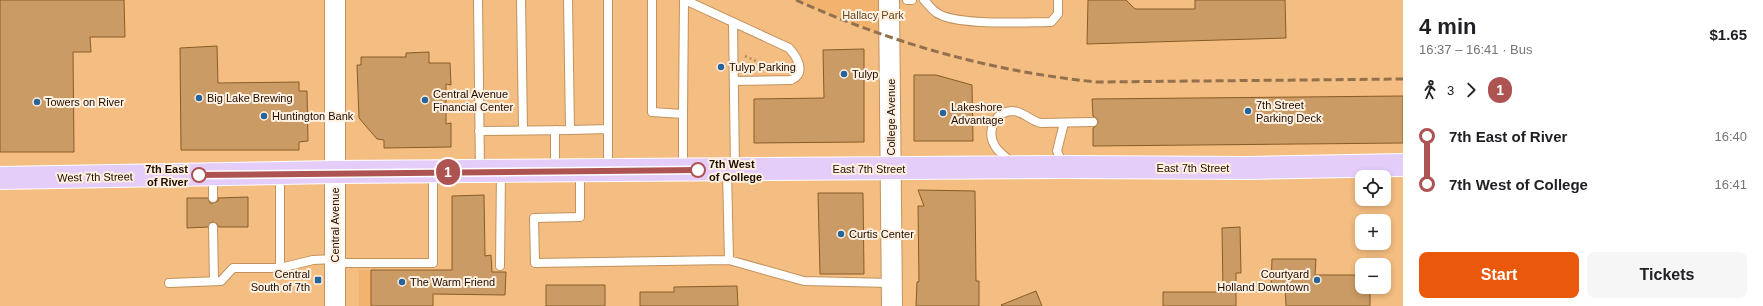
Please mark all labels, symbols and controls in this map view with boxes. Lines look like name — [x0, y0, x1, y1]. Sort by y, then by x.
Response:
park label: Hallacy Park — [842, 9, 904, 21]
text: 4 min — [1419, 14, 1476, 39]
text: $1.65 — [1709, 26, 1747, 43]
text: 16:37 – 16:41 · Bus — [1419, 42, 1532, 57]
place label: Tulyp Parking — [729, 61, 796, 73]
marker: Tulyp Parking — [716, 62, 726, 72]
place label: Tulyp — [852, 68, 879, 80]
marker: Tulyp — [839, 69, 849, 79]
street label: College Avenue — [885, 79, 897, 155]
icon: walk — [1419, 79, 1441, 101]
icon: forward — [1460, 79, 1482, 101]
text: 1 — [1496, 82, 1504, 98]
text: 3 — [1447, 83, 1454, 98]
place label: Central Avenue Financial Center — [433, 88, 513, 113]
place label: Big Lake Brewing — [207, 92, 293, 104]
marker: Big Lake Brewing — [194, 93, 204, 103]
marker: Central Avenue Financial Center — [420, 95, 430, 105]
place label: Towers on River — [45, 96, 124, 108]
marker: Towers on River — [32, 97, 42, 107]
place label: 7th Street Parking Deck — [1256, 99, 1322, 124]
place label: Lakeshore Advantage — [951, 101, 1004, 126]
marker: 7th Street Parking Deck — [1243, 106, 1253, 116]
marker: Lakeshore Advantage — [938, 108, 948, 118]
place label: Huntington Bank — [272, 110, 354, 122]
marker: Huntington Bank — [259, 111, 269, 121]
text: 7th East of River — [1449, 128, 1567, 145]
text: 16:40 — [1714, 129, 1747, 144]
place label: 7th West of College — [709, 158, 762, 183]
line badge: 1 — [435, 159, 461, 185]
marker: 7th West of College — [690, 162, 706, 178]
street label: East 7th Street — [1157, 162, 1229, 174]
place label: 7th East of River — [145, 163, 189, 188]
street label: East 7th Street — [833, 163, 905, 175]
text: 1 — [444, 164, 452, 180]
marker: 7th East of River — [191, 167, 207, 183]
street label: West 7th Street — [57, 170, 133, 184]
map controls — [1355, 170, 1391, 294]
button: locate — [1355, 170, 1391, 206]
text: 7th West of College — [1449, 176, 1588, 193]
text: 16:41 — [1714, 177, 1747, 192]
street label: Central Avenue — [329, 187, 341, 263]
button: + — [1355, 214, 1391, 250]
place label: Curtis Center — [849, 228, 914, 240]
marker: Curtis Center — [836, 229, 846, 239]
button: Start — [1419, 252, 1579, 298]
button: Tickets — [1587, 252, 1747, 298]
button: − — [1355, 258, 1391, 294]
place label: Central South of 7th — [251, 268, 310, 293]
place label: Courtyard Holland Downtown — [1217, 268, 1309, 293]
marker: Central South of 7th — [313, 275, 323, 285]
marker: Courtyard Holland Downtown — [1312, 275, 1322, 285]
place label: The Warm Friend — [410, 276, 495, 288]
marker: The Warm Friend — [397, 277, 407, 287]

